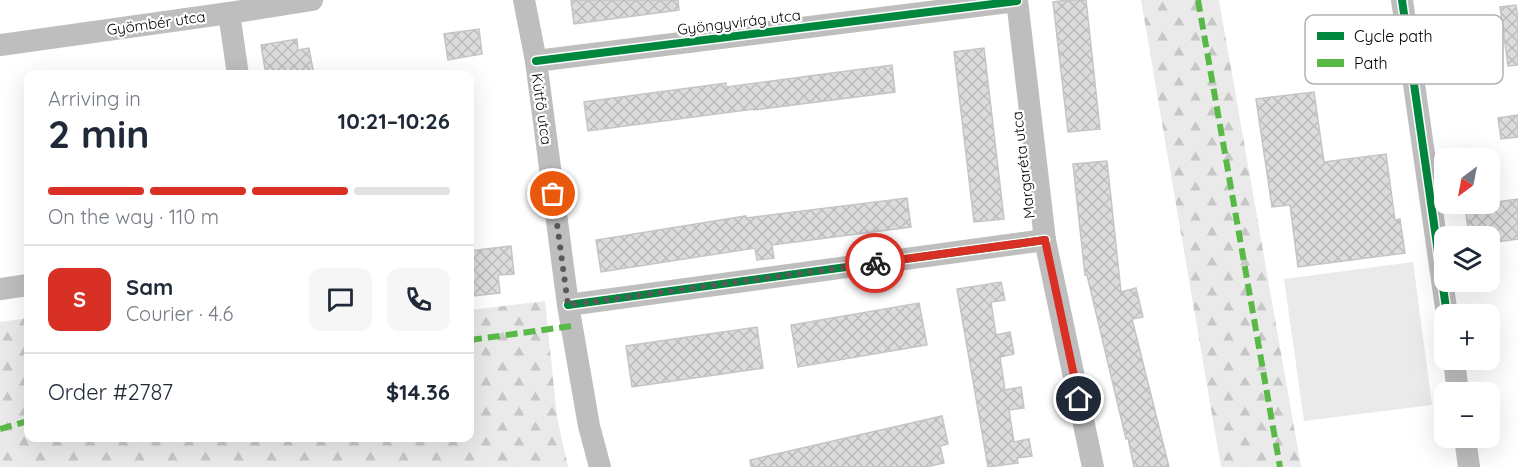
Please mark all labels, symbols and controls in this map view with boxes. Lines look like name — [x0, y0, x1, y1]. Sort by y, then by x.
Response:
street label: Gyöngyvirág utca — [676, 5, 802, 39]
street label: Gyömbér utca — [105, 7, 207, 39]
legend — [1305, 15, 1503, 84]
text: Cycle path — [1354, 26, 1433, 46]
text: Path — [1354, 53, 1388, 73]
street label: Kútfő utca — [528, 72, 556, 146]
text: Arriving in — [48, 86, 141, 111]
text: 10:21–10:26 — [338, 107, 450, 135]
text: 2 min — [48, 109, 150, 158]
street label: Margaréta utca — [1007, 110, 1039, 220]
north arrow — [1434, 148, 1500, 214]
map controls — [1434, 148, 1500, 448]
pin — [527, 168, 578, 219]
icon: bag — [536, 177, 569, 210]
text: On the way · 110 m — [48, 204, 219, 229]
button: layers — [1434, 226, 1500, 292]
courier — [845, 233, 905, 293]
icon: bike — [859, 247, 892, 280]
button: chat — [309, 268, 372, 331]
button: phone — [387, 268, 450, 331]
text: Sam — [126, 273, 173, 301]
text: S — [73, 285, 86, 313]
text: Courier · 4.6 — [126, 301, 233, 326]
button: + — [1434, 304, 1500, 370]
pin — [1053, 373, 1104, 424]
text: Order #2787 — [48, 378, 173, 406]
text: $14.36 — [386, 378, 450, 406]
icon: home — [1062, 382, 1095, 415]
button: − — [1434, 382, 1500, 448]

